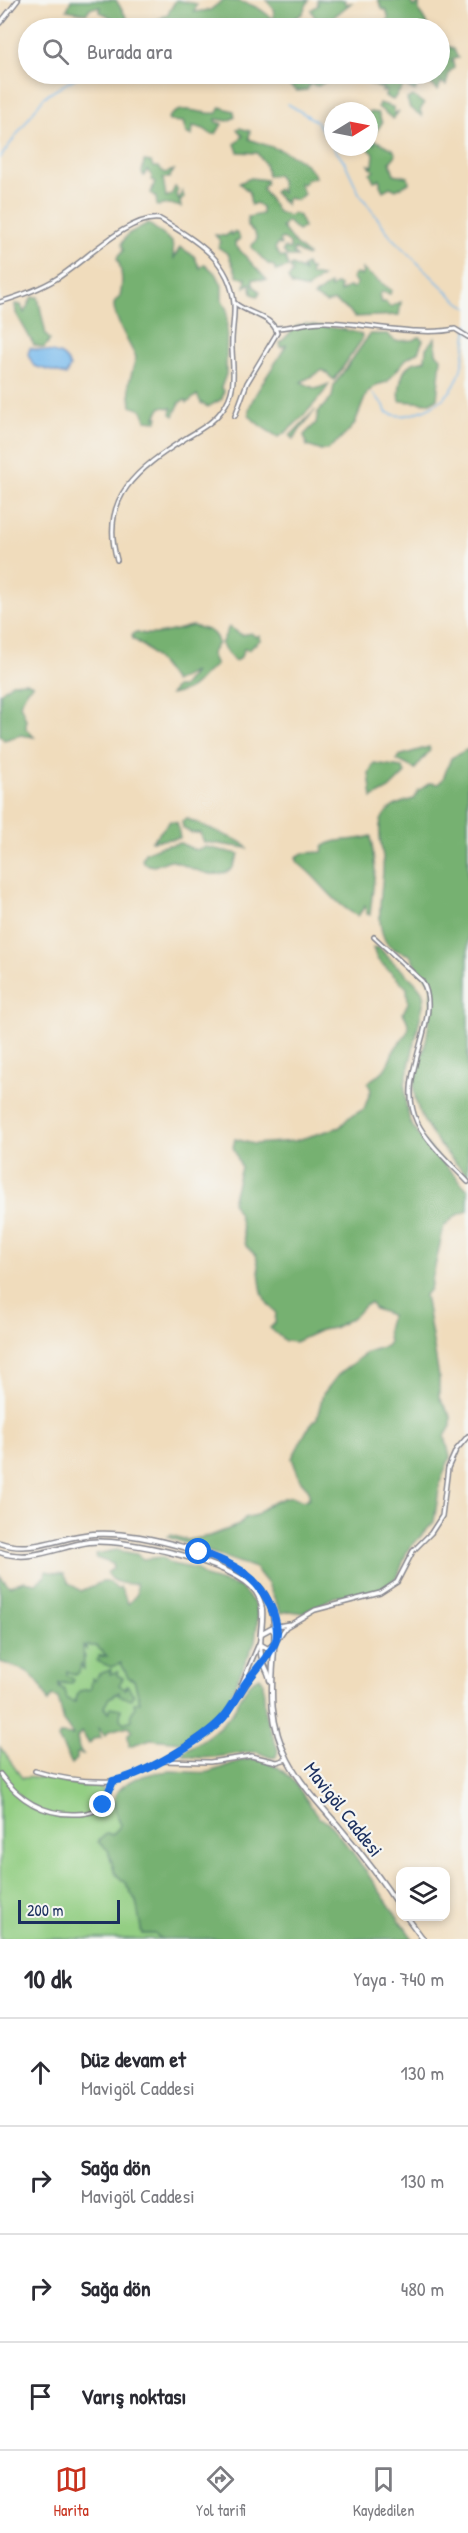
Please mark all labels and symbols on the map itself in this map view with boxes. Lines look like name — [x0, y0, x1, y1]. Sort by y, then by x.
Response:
north arrow — [324, 102, 378, 156]
route start — [185, 1538, 211, 1564]
street label: Mavigöl Caddesi — [298, 1756, 390, 1862]
route end — [89, 1791, 115, 1817]
scale bar — [18, 1897, 120, 1924]

